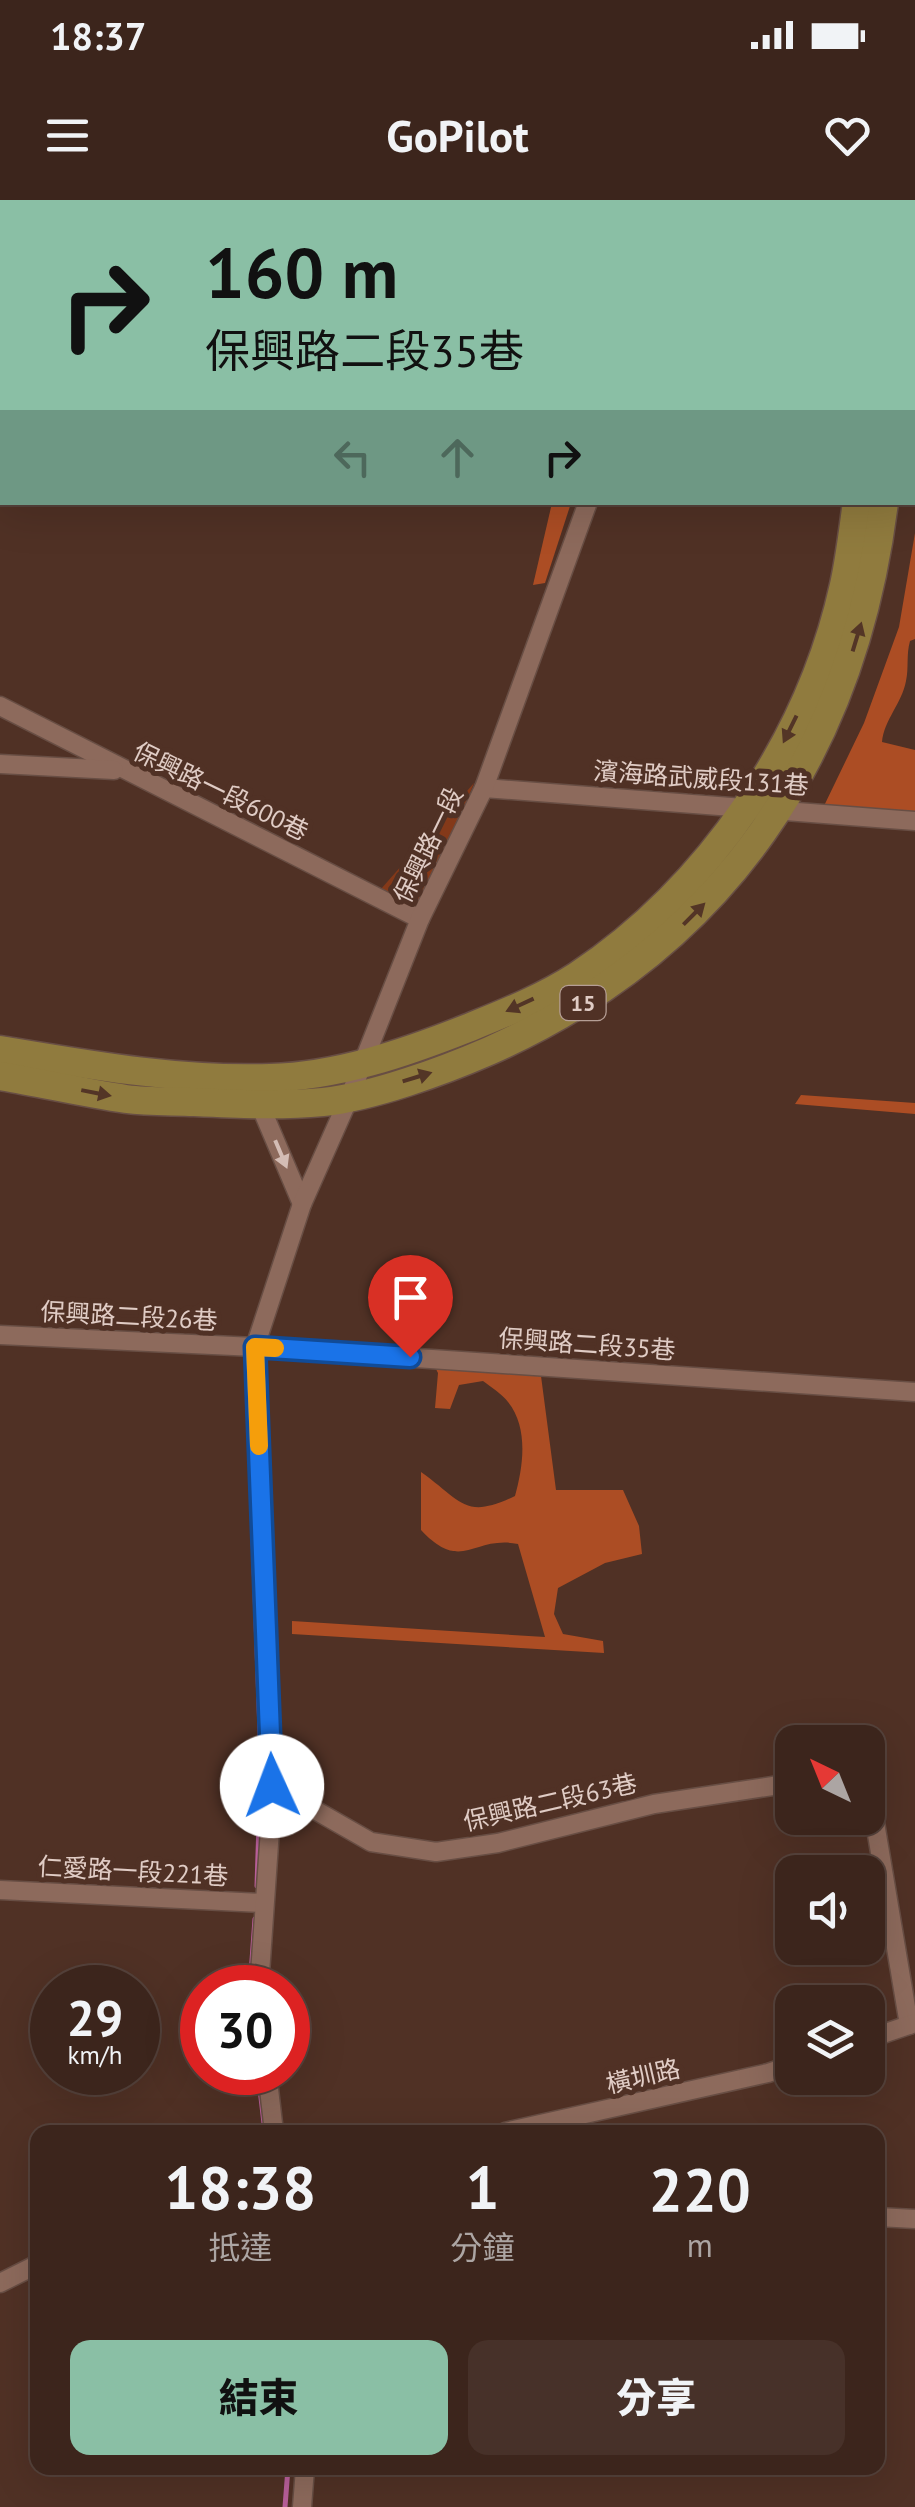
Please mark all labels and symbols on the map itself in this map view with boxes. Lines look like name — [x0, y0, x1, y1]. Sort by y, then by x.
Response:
one-way arrow — [850, 622, 865, 652]
one-way arrow — [782, 715, 799, 744]
street label: 保興路一段600巷 — [128, 735, 314, 847]
street label: 濱海路武威段131巷 — [592, 755, 810, 801]
street label: 保興路一段 — [386, 782, 470, 908]
one-way arrow — [681, 902, 705, 926]
road number: 15 — [560, 986, 606, 1020]
one-way arrow — [505, 997, 534, 1014]
one-way arrow — [402, 1069, 432, 1084]
one-way arrow — [81, 1086, 112, 1102]
one-way arrow — [273, 1139, 289, 1169]
pin — [368, 1255, 453, 1358]
street label: 保興路二段26巷 — [40, 1295, 218, 1337]
street label: 保興路二段35巷 — [497, 1322, 677, 1366]
north arrow — [775, 1725, 885, 1835]
position arrow — [220, 1734, 324, 1838]
street label: 保興路二段63巷 — [460, 1766, 640, 1838]
street label: 仁愛路一段221巷 — [37, 1850, 229, 1892]
speed limit sign: 30 — [180, 1965, 310, 2095]
street label: 橫圳路 — [603, 2052, 683, 2100]

